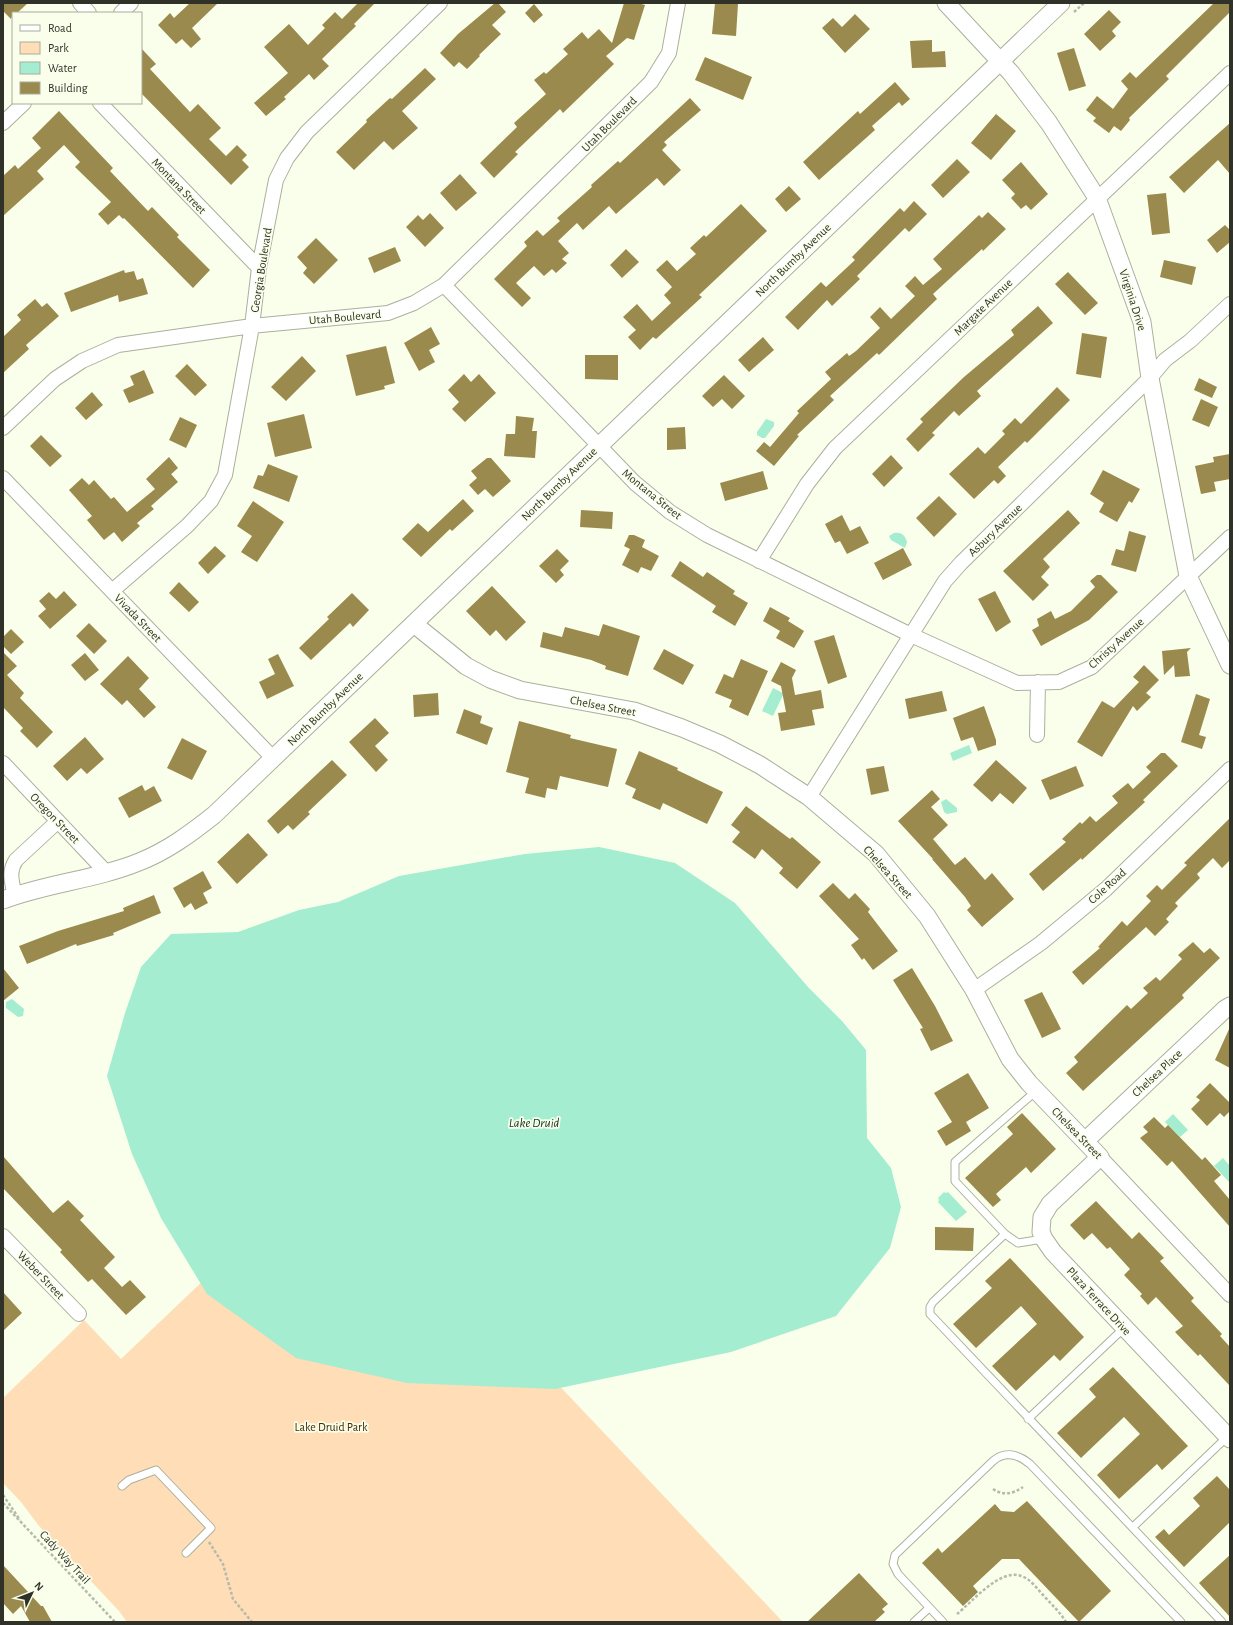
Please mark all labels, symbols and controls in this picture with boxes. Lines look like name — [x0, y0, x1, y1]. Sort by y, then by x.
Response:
legend — [12, 12, 142, 104]
text: Road — [48, 22, 72, 34]
text: Park — [48, 42, 69, 54]
text: Water — [48, 62, 77, 74]
text: Building — [48, 82, 88, 94]
street label: Utah Boulevard — [579, 94, 639, 154]
street label: Montana Street — [150, 156, 209, 216]
street label: North Bumby Avenue — [753, 221, 834, 300]
street label: Georgia Boulevard — [248, 227, 274, 313]
street label: Virginia Drive — [1117, 268, 1149, 332]
street label: Margate Avenue — [951, 276, 1015, 338]
street label: Utah Boulevard — [308, 308, 382, 326]
street label: North Bumby Avenue — [519, 445, 600, 524]
street label: Montana Street — [620, 467, 684, 522]
street label: Asbury Avenue — [966, 501, 1025, 559]
street label: Vivada Street — [112, 592, 164, 645]
street label: Christy Avenue — [1086, 615, 1147, 671]
street label: North Bumby Avenue — [285, 670, 366, 749]
street label: Chelsea Street — [569, 694, 637, 718]
street label: Oregon Street — [28, 790, 82, 846]
street label: Chelsea Street — [861, 843, 915, 901]
street label: Cole Road — [1086, 866, 1128, 906]
street label: Chelsea Place — [1130, 1047, 1184, 1099]
street label: Chelsea Street — [1050, 1105, 1105, 1161]
water label: Lake Druid — [509, 1117, 559, 1130]
street label: Weber Street — [15, 1249, 67, 1301]
street label: Plaza Terrace Drive — [1065, 1265, 1133, 1337]
park label: Lake Druid Park — [295, 1421, 368, 1433]
street label: Cady Way Trail — [37, 1528, 93, 1587]
north arrow — [12, 1573, 52, 1613]
text: N — [32, 1580, 46, 1593]

